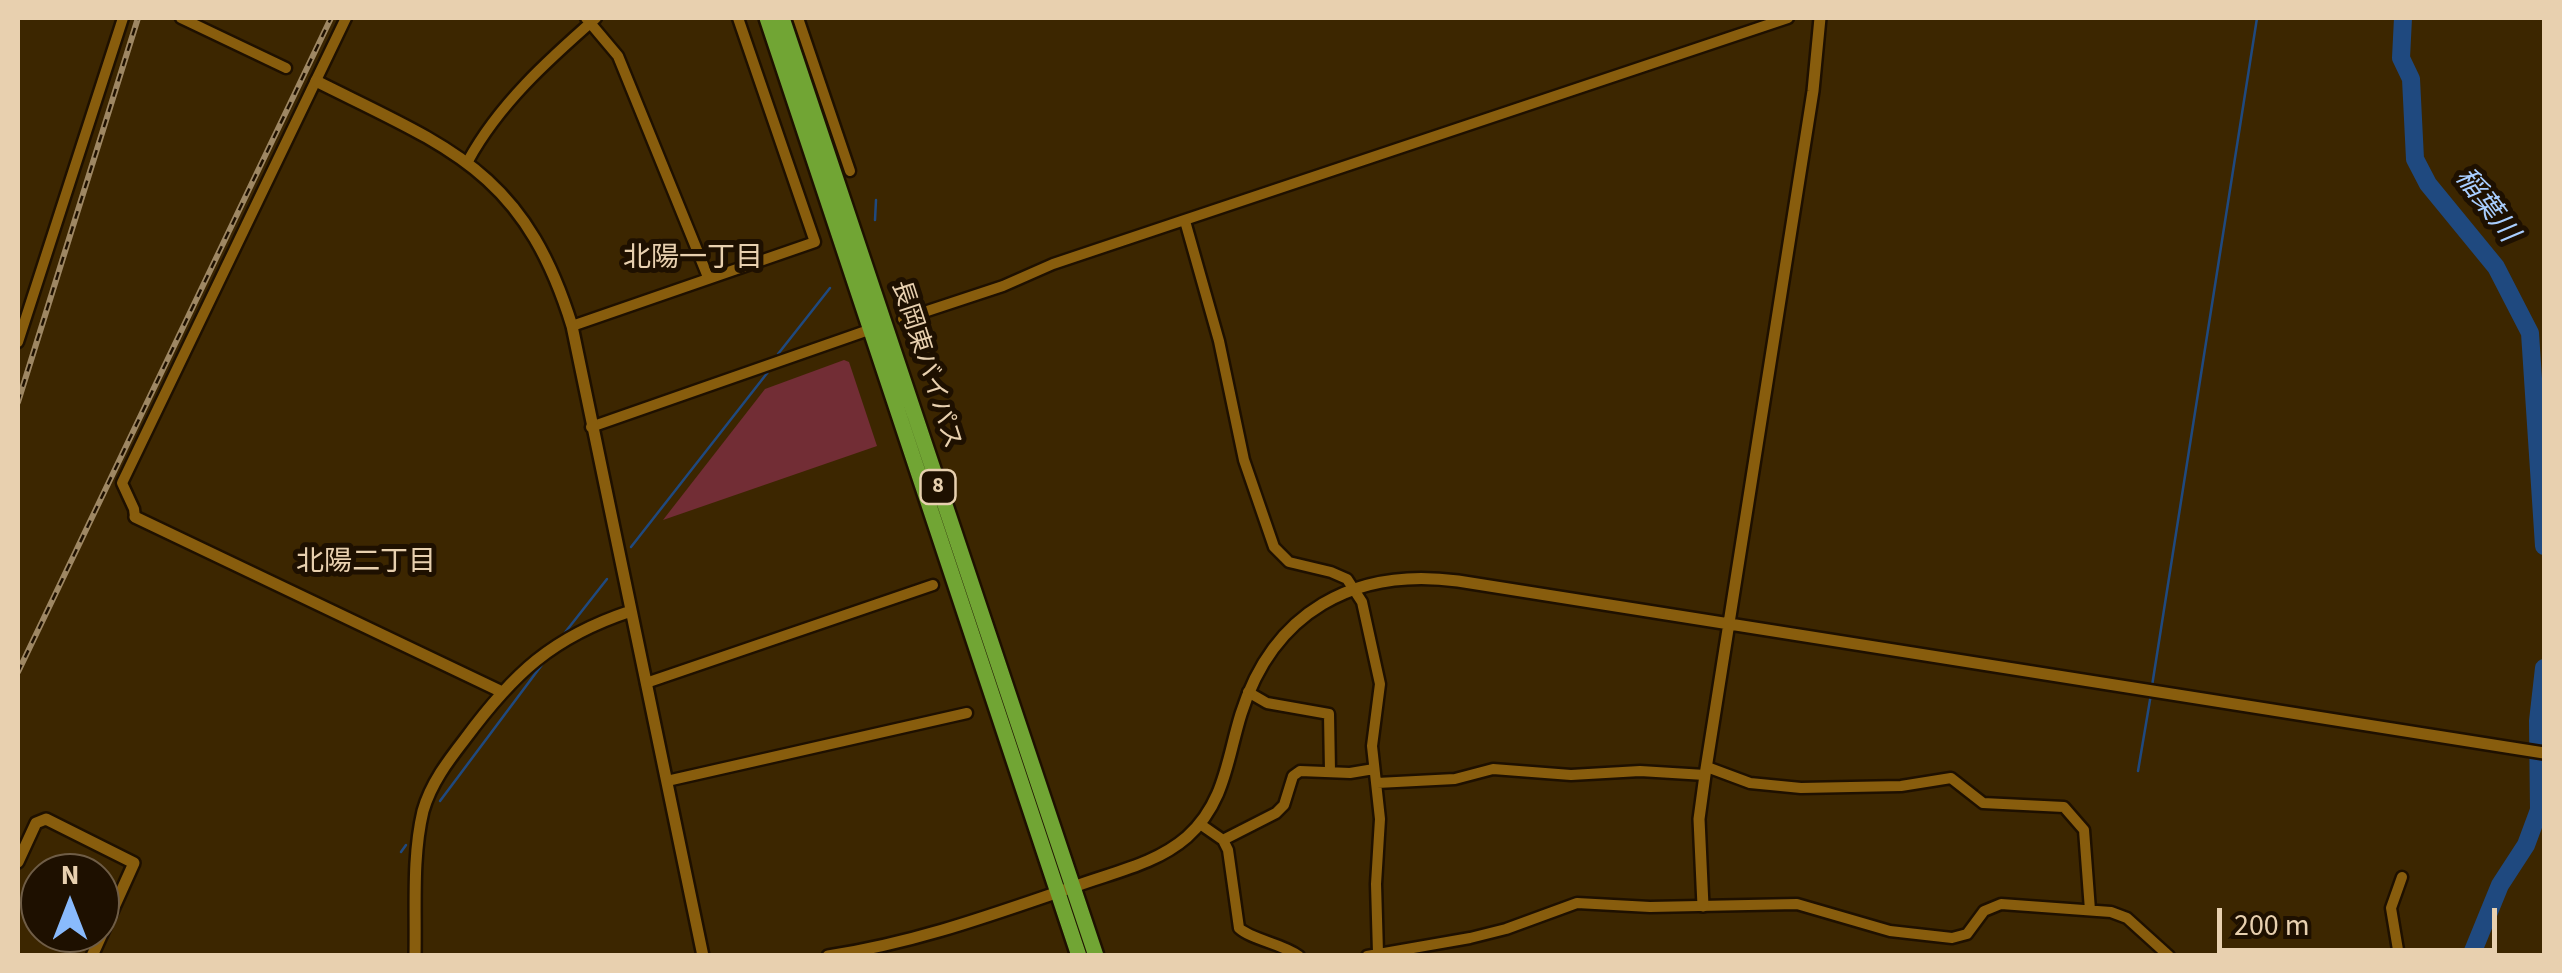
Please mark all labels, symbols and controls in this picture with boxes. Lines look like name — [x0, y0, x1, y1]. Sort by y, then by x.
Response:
water label: 稲葉川 — [2446, 162, 2524, 250]
district label: 北陽一丁目 — [623, 243, 763, 277]
street label: 長岡東バイパス — [884, 277, 966, 453]
road number: 8 — [920, 470, 956, 504]
district label: 北陽二丁目 — [296, 547, 436, 581]
north arrow — [20, 853, 120, 953]
text: N — [61, 855, 79, 895]
scale bar — [2222, 888, 2502, 950]
text: 200 m — [2234, 904, 2310, 947]

